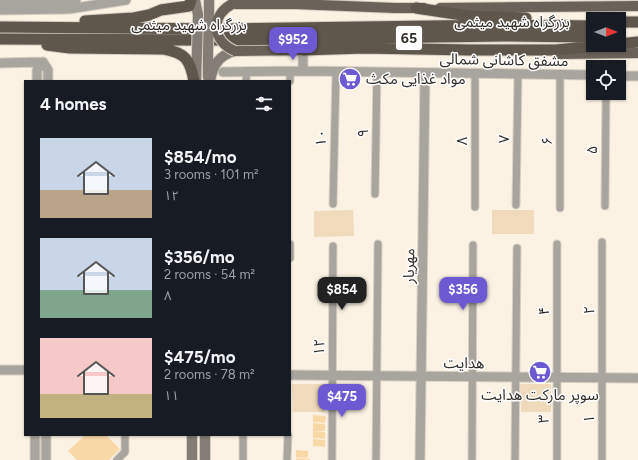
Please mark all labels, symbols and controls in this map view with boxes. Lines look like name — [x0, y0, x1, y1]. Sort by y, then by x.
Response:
north arrow — [586, 12, 626, 52]
map controls — [586, 12, 626, 100]
street label: بزرگراه شهید میثمی — [454, 13, 570, 31]
street label: بزرگراه شهید میثمی — [131, 16, 247, 34]
road number: 65 — [396, 26, 422, 50]
pin: $952 — [269, 27, 317, 61]
text: $952 — [278, 32, 308, 47]
street label: مشفق کاشانی شمالی — [439, 50, 569, 71]
button: locate — [586, 60, 626, 100]
supermarket icon: مواد غذایی مکث — [337, 66, 363, 92]
place label: مواد غذایی مکث — [366, 70, 466, 88]
icon: filters — [253, 93, 275, 115]
text: 4 homes — [40, 94, 107, 114]
street label: ۱۰ — [312, 129, 330, 147]
street label: ۹ — [354, 129, 372, 137]
street label: ۷ — [495, 134, 513, 143]
street label: ۸ — [453, 136, 471, 145]
street label: ۶ — [538, 137, 556, 145]
street label: ۵ — [583, 146, 601, 154]
text: $854/mo — [164, 147, 237, 167]
icon: home — [72, 154, 120, 202]
text: 3 rooms · 101 m² — [164, 167, 259, 182]
text: ۱۲ — [164, 188, 179, 203]
text: $356/mo — [164, 247, 235, 267]
street label: مهریار — [400, 248, 418, 285]
icon: home — [72, 254, 120, 302]
text: 2 rooms · 54 m² — [164, 267, 255, 282]
pin: $854 — [318, 277, 366, 311]
pin: $356 — [439, 277, 487, 311]
text: $854 — [327, 282, 357, 297]
text: $356 — [448, 282, 478, 297]
text: ۸ — [164, 288, 171, 303]
street label: ۲ — [580, 306, 598, 314]
street label: ۴ — [535, 307, 553, 315]
street label: ۱۲ — [310, 338, 328, 356]
text: $475/mo — [164, 347, 236, 367]
icon: home — [72, 354, 120, 402]
street label: هدایت — [443, 354, 485, 372]
supermarket icon: سوپر مارکت هدایت — [527, 359, 553, 385]
text: 2 rooms · 78 m² — [164, 367, 255, 382]
pin: $475 — [318, 384, 366, 418]
place label: سوپر مارکت هدایت — [481, 386, 599, 405]
text: ۱۱ — [164, 388, 179, 403]
text: $475 — [327, 389, 357, 404]
street label: ۳ — [535, 414, 553, 423]
street label: ۱ — [580, 415, 598, 423]

